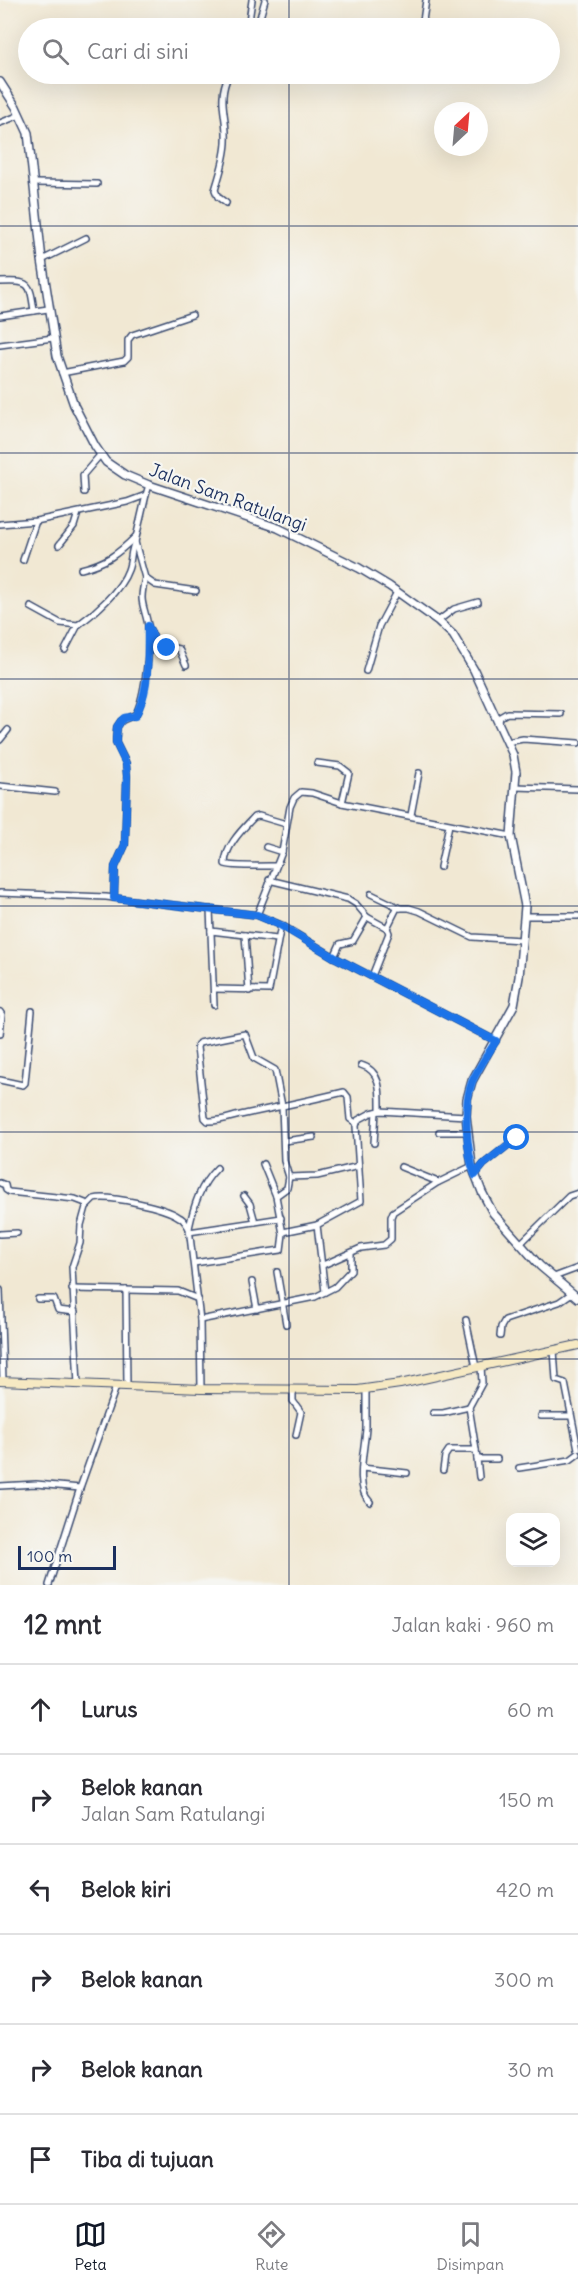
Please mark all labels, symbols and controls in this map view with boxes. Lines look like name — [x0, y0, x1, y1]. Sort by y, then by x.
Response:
search box — [18, 18, 560, 84]
icon: search — [39, 35, 72, 68]
text: Cari di sini — [87, 37, 189, 65]
north arrow — [434, 102, 488, 156]
street label: Jalan Sam Ratulangi — [146, 458, 310, 536]
route end — [153, 634, 179, 660]
route start — [503, 1124, 529, 1150]
map controls — [506, 1513, 560, 1567]
button: layers — [506, 1513, 560, 1567]
scale bar — [18, 1543, 116, 1570]
text: 100 m — [27, 1546, 72, 1566]
text: 12 mnt — [24, 1608, 101, 1641]
text: Jalan kaki · 960 m — [392, 1612, 554, 1637]
icon: ahead — [24, 1693, 57, 1726]
text: Lurus — [81, 1695, 137, 1723]
text: 60 m — [507, 1697, 554, 1722]
text: Belok kanan — [81, 1773, 203, 1801]
icon: right — [24, 1783, 57, 1816]
text: 150 m — [499, 1787, 554, 1812]
text: Jalan Sam Ratulangi — [81, 1801, 265, 1826]
icon: left — [24, 1873, 57, 1906]
text: Belok kiri — [81, 1875, 171, 1903]
text: 420 m — [496, 1877, 554, 1902]
icon: right — [24, 1963, 57, 1996]
text: Belok kanan — [81, 1965, 203, 1993]
text: 300 m — [494, 1967, 554, 1992]
icon: right — [24, 2053, 57, 2086]
text: Belok kanan — [81, 2055, 203, 2083]
text: 30 m — [507, 2057, 554, 2082]
icon: arrive — [24, 2143, 57, 2176]
text: Tiba di tujuan — [81, 2145, 214, 2173]
tab: Peta — [74, 2218, 107, 2274]
tab: Rute — [255, 2218, 288, 2274]
tab: Disimpan — [437, 2218, 504, 2274]

